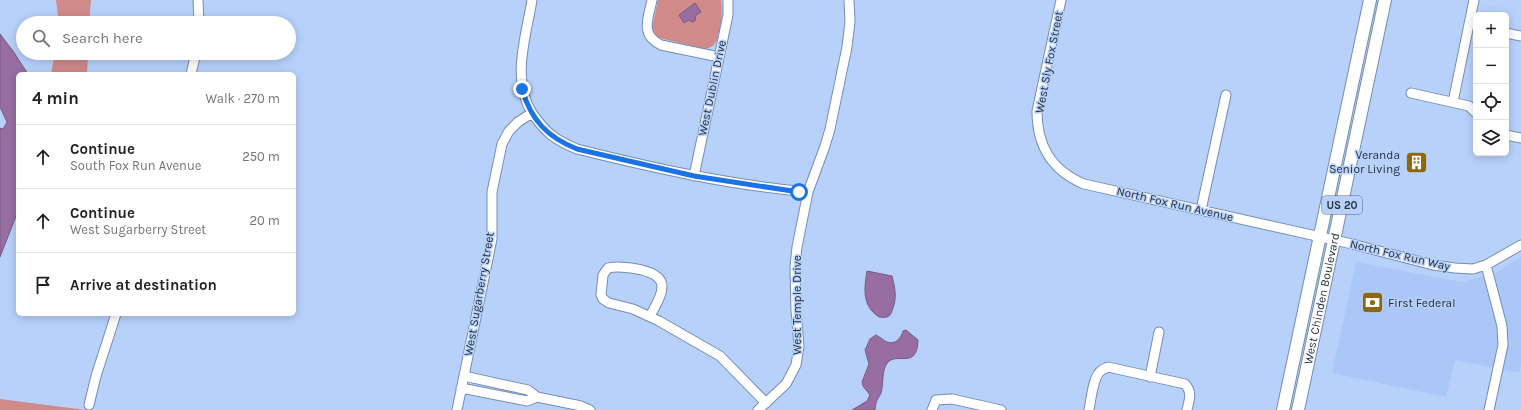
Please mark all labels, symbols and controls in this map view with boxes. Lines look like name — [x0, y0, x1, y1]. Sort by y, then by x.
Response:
street label: West Sly Fox Street — [1032, 9, 1066, 114]
map controls — [1473, 12, 1509, 156]
button: + — [1473, 12, 1509, 48]
search box — [16, 16, 296, 60]
icon: search — [30, 27, 52, 49]
text: Search here — [62, 29, 143, 47]
street label: West Dublin Drive — [695, 39, 729, 137]
button: − — [1473, 48, 1509, 84]
route end — [513, 80, 531, 98]
button: locate — [1473, 84, 1509, 120]
text: 4 min — [32, 88, 79, 108]
text: Walk · 270 m — [206, 91, 280, 106]
button: layers — [1473, 120, 1509, 156]
text: Continue — [70, 140, 135, 158]
icon: ahead — [32, 146, 54, 168]
place label: Veranda Senior Living — [1329, 148, 1400, 176]
text: 250 m — [242, 149, 280, 164]
building icon: Veranda Senior Living — [1403, 149, 1429, 175]
text: South Fox Run Avenue — [70, 158, 202, 173]
route start — [790, 183, 808, 201]
street label: North Fox Run Avenue — [1115, 184, 1235, 224]
road number: US 20 — [1322, 196, 1362, 214]
text: Continue — [70, 204, 135, 222]
icon: ahead — [32, 210, 54, 232]
text: 20 m — [250, 213, 280, 228]
text: West Sugarberry Street — [70, 222, 206, 237]
street label: West Sugarberry Street — [461, 230, 497, 357]
street label: West Chinden Boulevard — [1301, 231, 1342, 365]
street label: North Fox Run Way — [1349, 237, 1452, 273]
street label: West Temple Drive — [790, 255, 804, 355]
icon: arrive — [32, 274, 54, 296]
text: Arrive at destination — [70, 276, 217, 294]
bank icon: First Federal — [1360, 290, 1386, 316]
place label: First Federal — [1388, 296, 1456, 310]

